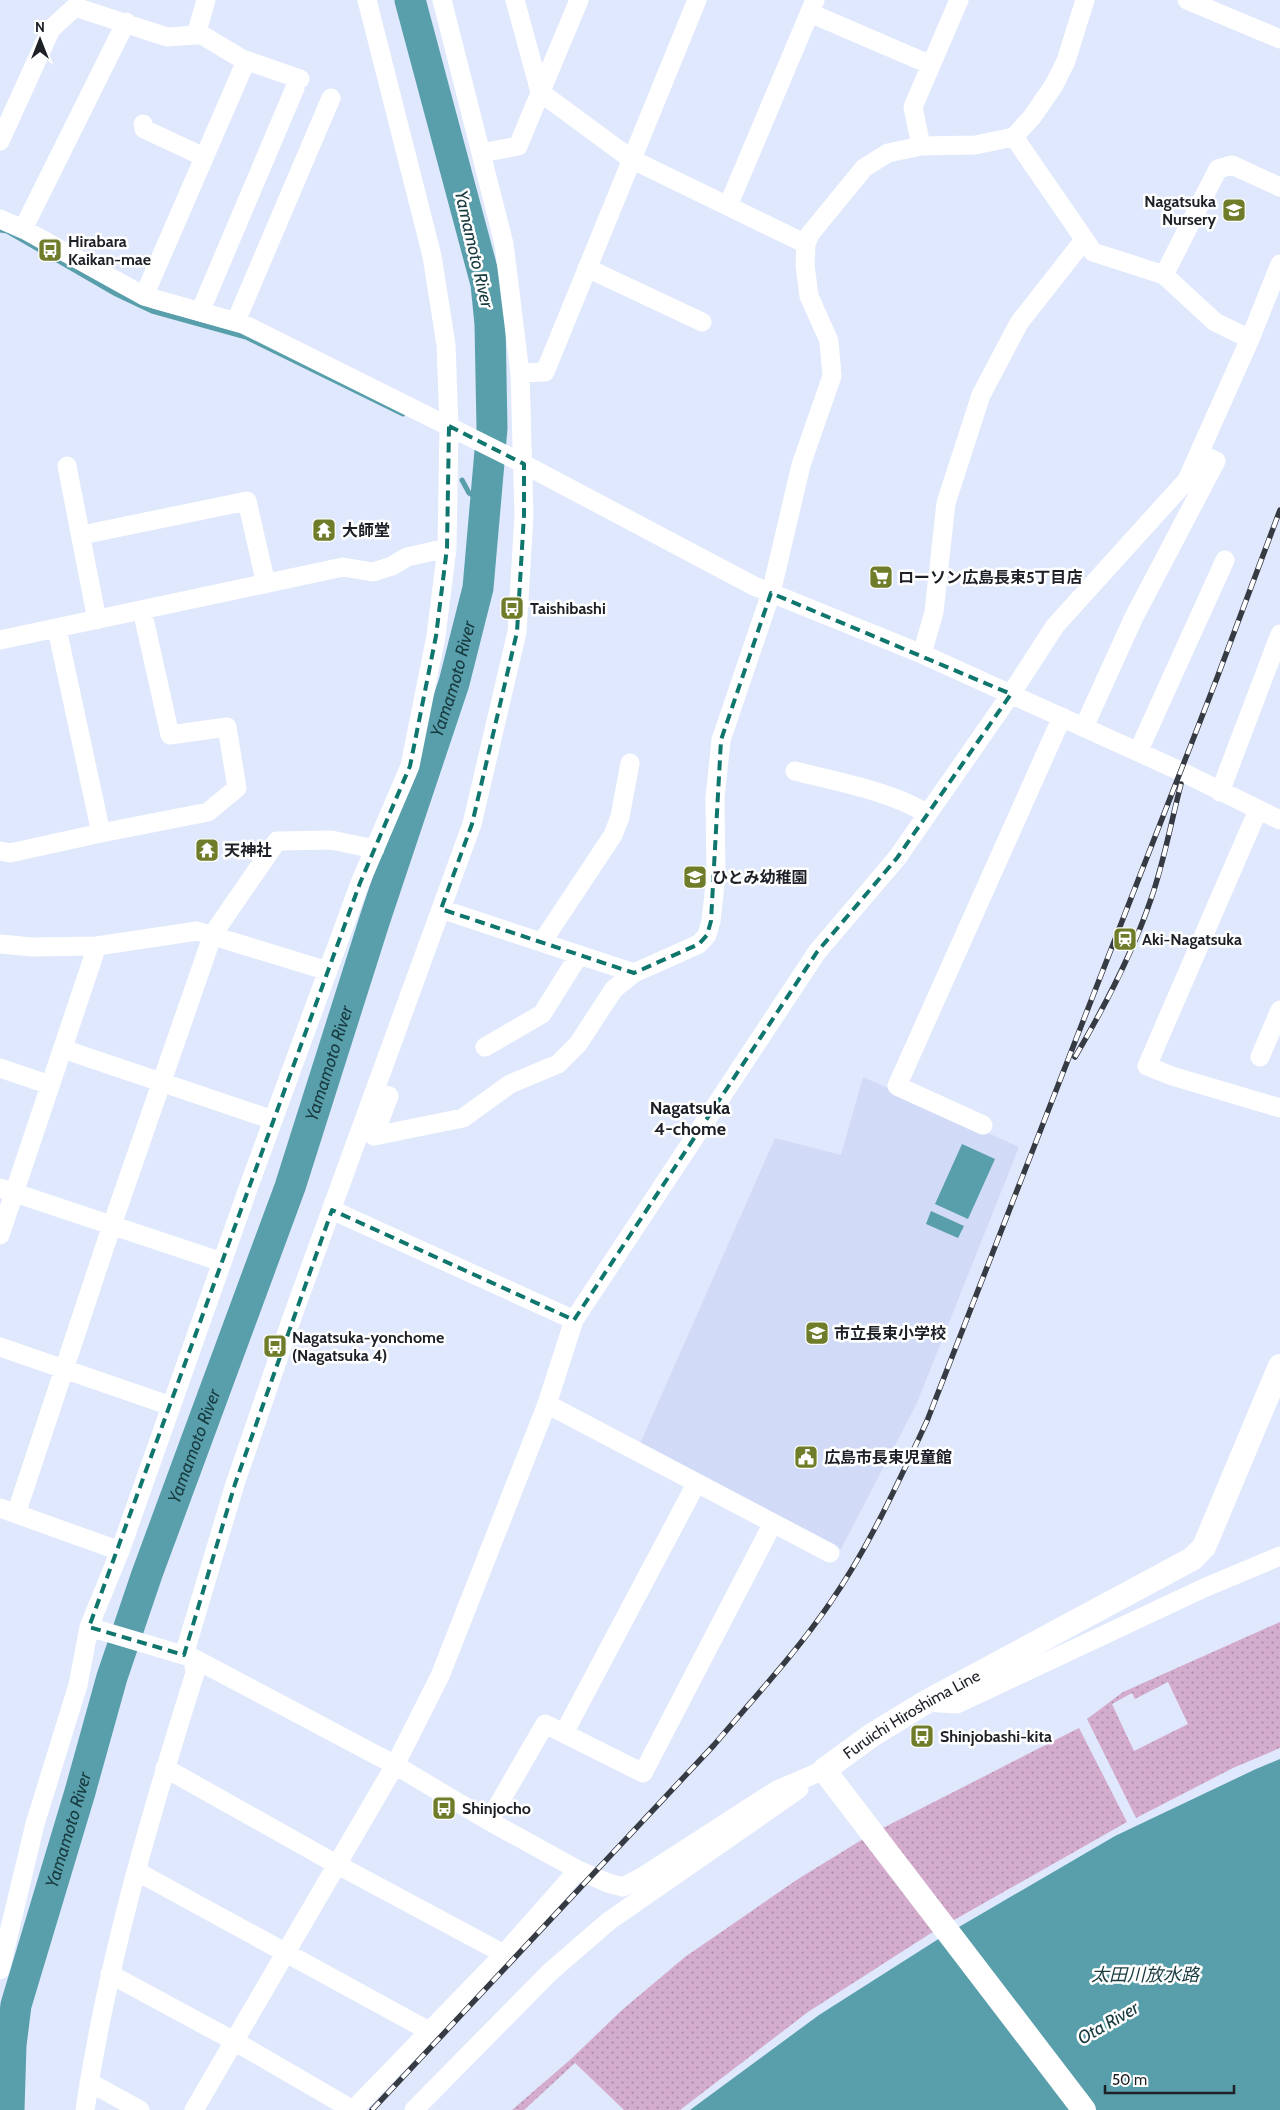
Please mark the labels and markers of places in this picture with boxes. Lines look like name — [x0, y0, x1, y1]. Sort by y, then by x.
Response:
place label: Nagatsuka Nursery — [1144, 192, 1216, 229]
school or university icon: Nagatsuka Nursery — [1221, 197, 1247, 223]
place label: Hirabara Kaikan-mae — [68, 232, 151, 269]
bus stop icon: Hirabara Kaikan-mae — [37, 237, 63, 263]
temple icon: 大師堂 — [311, 517, 337, 543]
place label: 大師堂 — [342, 521, 390, 540]
supermarket icon: ローソン広島長束5丁目店 — [868, 564, 894, 590]
place label: ローソン広島長束5丁目店 — [898, 568, 1083, 587]
bus stop icon: Taishibashi — [499, 595, 525, 621]
place label: Taishibashi — [530, 599, 606, 618]
temple icon: 天神社 — [194, 837, 220, 863]
place label: 天神社 — [224, 841, 272, 860]
school or university icon: ひとみ幼稚園 — [682, 864, 708, 890]
place label: ひとみ幼稚園 — [712, 868, 808, 887]
station icon: Aki-Nagatsuka — [1112, 926, 1138, 952]
place label: Aki-Nagatsuka — [1142, 930, 1242, 949]
school or university icon: 市立長束小学校 — [804, 1320, 830, 1346]
place label: 市立長束小学校 — [834, 1324, 946, 1343]
place label: Nagatsuka-yonchome (Nagatsuka 4) — [292, 1328, 444, 1365]
bus stop icon: Nagatsuka-yonchome (Nagatsuka 4) — [262, 1333, 288, 1359]
public building icon: 広島市長束児童館 — [793, 1444, 819, 1470]
place label: 広島市長束児童館 — [824, 1448, 952, 1467]
bus stop icon: Shinjobashi-kita — [909, 1723, 935, 1749]
place label: Shinjobashi-kita — [940, 1727, 1052, 1746]
bus stop icon: Shinjocho — [431, 1795, 457, 1821]
place label: Shinjocho — [462, 1799, 531, 1818]

